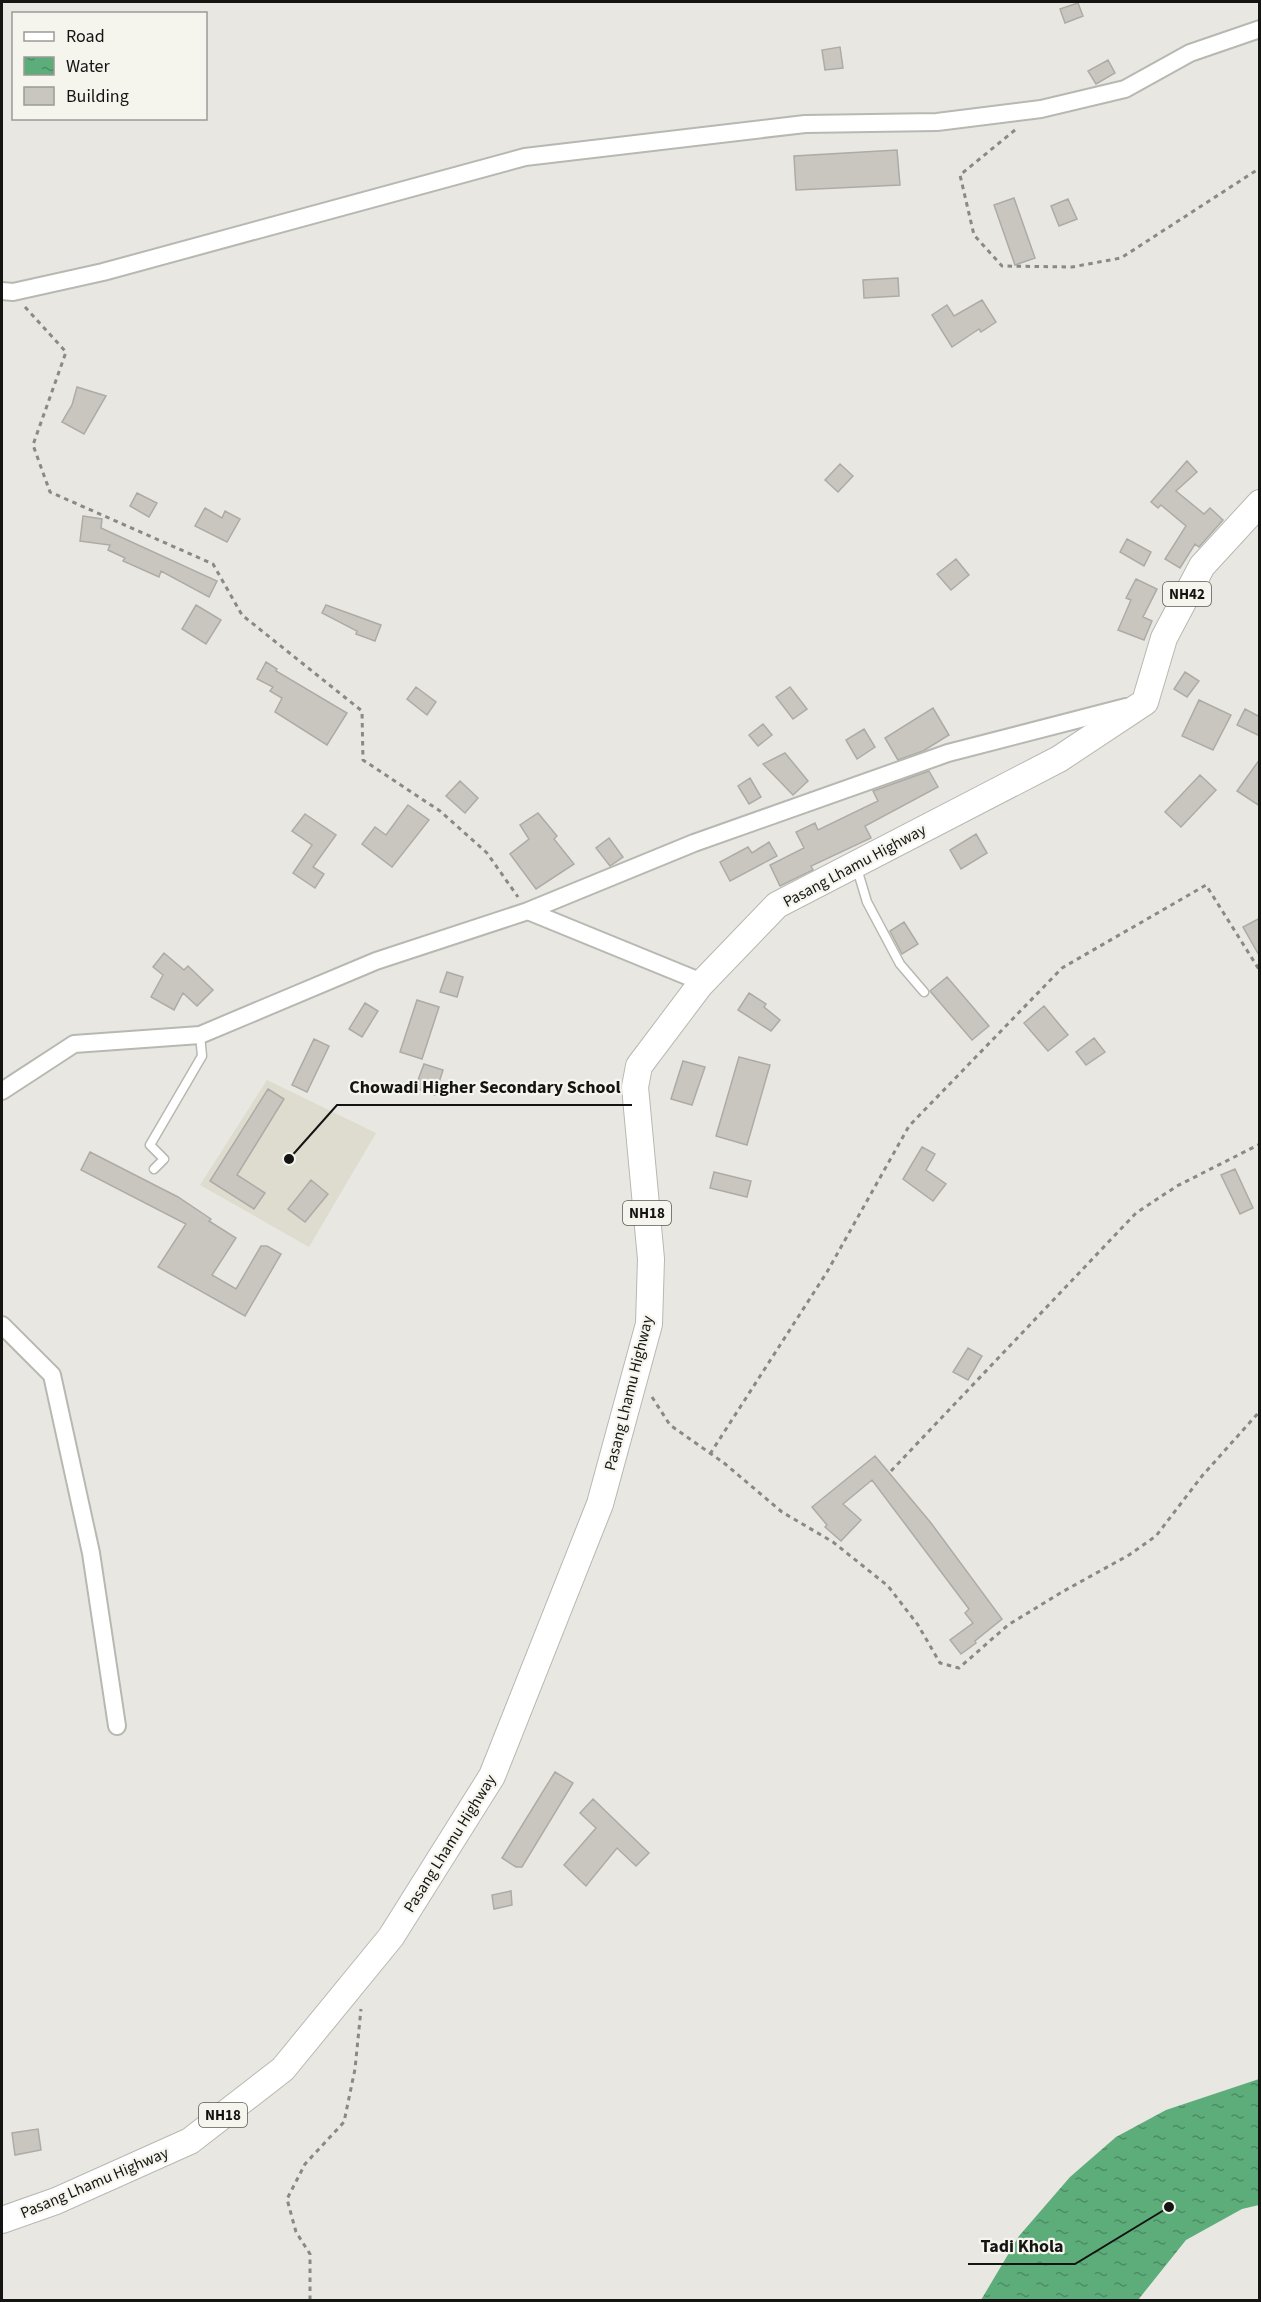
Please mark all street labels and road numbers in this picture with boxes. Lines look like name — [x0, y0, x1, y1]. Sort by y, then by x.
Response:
road number: NH42 — [1163, 582, 1211, 606]
street label: Pasang Lhamu Highway — [779, 819, 930, 913]
road number: NH18 — [623, 1201, 671, 1225]
street label: Pasang Lhamu Highway — [599, 1313, 659, 1473]
street label: Pasang Lhamu Highway — [398, 1770, 502, 1917]
road number: NH18 — [199, 2103, 247, 2127]
street label: Pasang Lhamu Highway — [17, 2142, 172, 2224]

